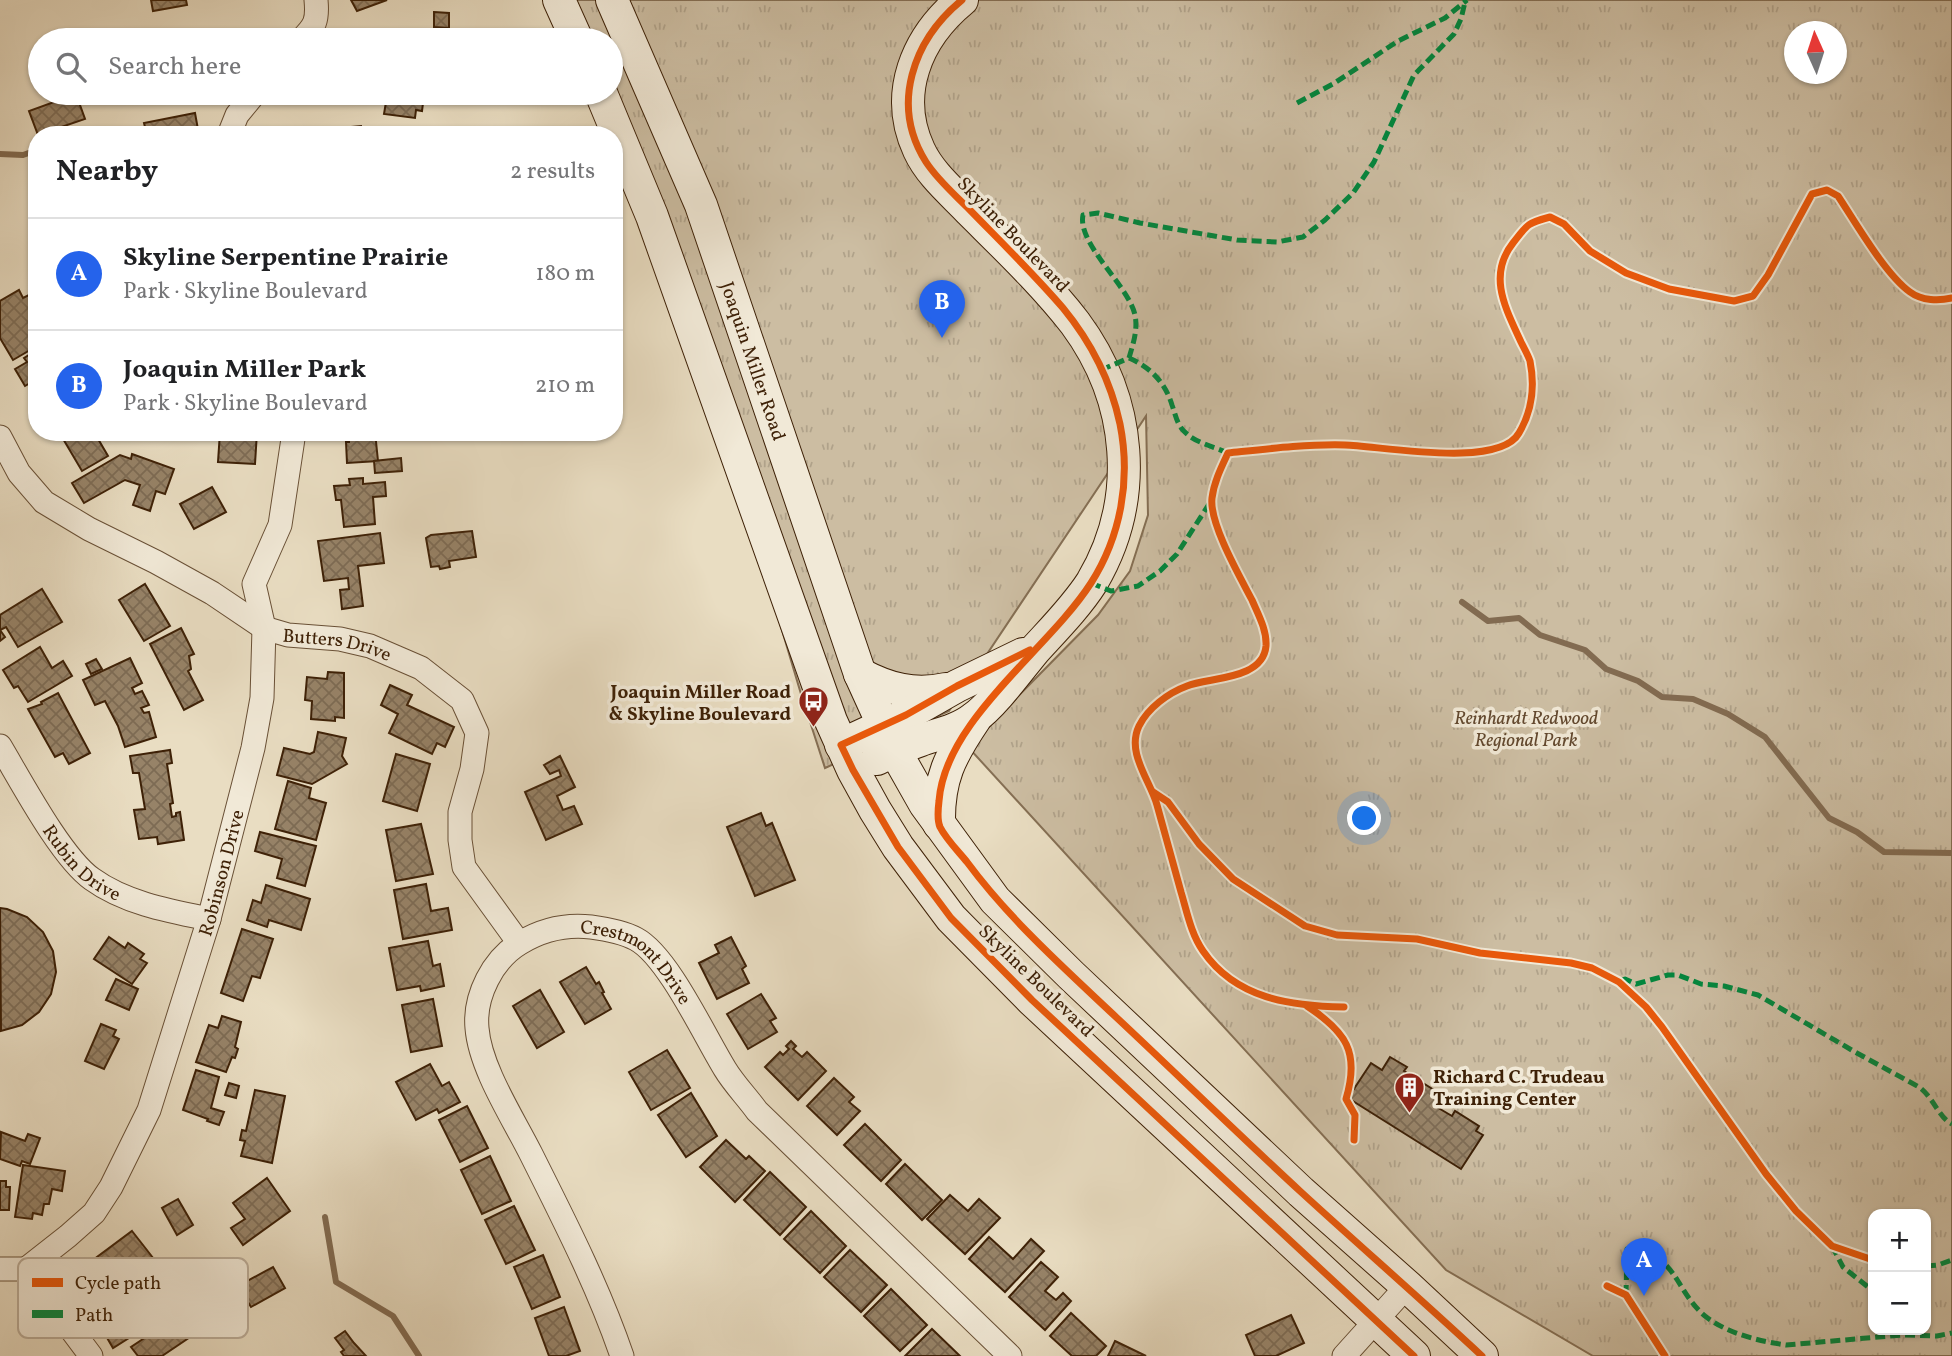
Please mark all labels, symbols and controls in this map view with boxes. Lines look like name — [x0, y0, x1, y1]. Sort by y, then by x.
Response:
north arrow — [1784, 21, 1847, 84]
search box — [28, 28, 623, 105]
icon: search — [52, 48, 90, 86]
text: Search here — [108, 49, 241, 85]
text: Nearby — [56, 151, 158, 193]
text: 2 results — [510, 156, 595, 188]
street label: Skyline Boulevard — [950, 172, 1075, 299]
text: Skyline Serpentine Prairie — [123, 240, 448, 276]
text: A — [71, 258, 87, 290]
text: 180 m — [536, 258, 595, 290]
text: Park · Skyline Boulevard — [123, 276, 368, 308]
street label: Joaquin Miller Road — [713, 278, 791, 444]
pin: B — [919, 280, 965, 338]
text: Joaquin Miller Park — [123, 352, 366, 388]
text: B — [71, 370, 87, 402]
text: 210 m — [535, 370, 595, 402]
text: Park · Skyline Boulevard — [123, 388, 368, 420]
street label: Butters Drive — [282, 624, 395, 669]
place label: Joaquin Miller Road & Skyline Boulevard — [609, 680, 791, 728]
bus stop icon: Joaquin Miller Road & Skyline Boulevard — [797, 685, 831, 729]
park label: Reinhardt Redwood Regional Park — [1454, 706, 1598, 754]
your location — [1347, 801, 1381, 835]
street label: Robinson Drive — [193, 807, 252, 940]
street label: Rubin Drive — [35, 820, 125, 908]
street label: Crestmont Drive — [579, 915, 697, 1010]
street label: Skyline Boulevard — [972, 919, 1099, 1044]
place label: Richard C. Trudeau Training Center — [1433, 1065, 1605, 1113]
building icon: Richard C. Trudeau Training Center — [1393, 1070, 1427, 1114]
map controls — [1868, 1209, 1931, 1335]
button: + — [1868, 1209, 1931, 1272]
pin: A — [1621, 1238, 1667, 1296]
legend — [18, 1258, 248, 1338]
text: Cycle path — [75, 1271, 161, 1297]
button: − — [1868, 1272, 1931, 1335]
text: Path — [75, 1303, 113, 1329]

